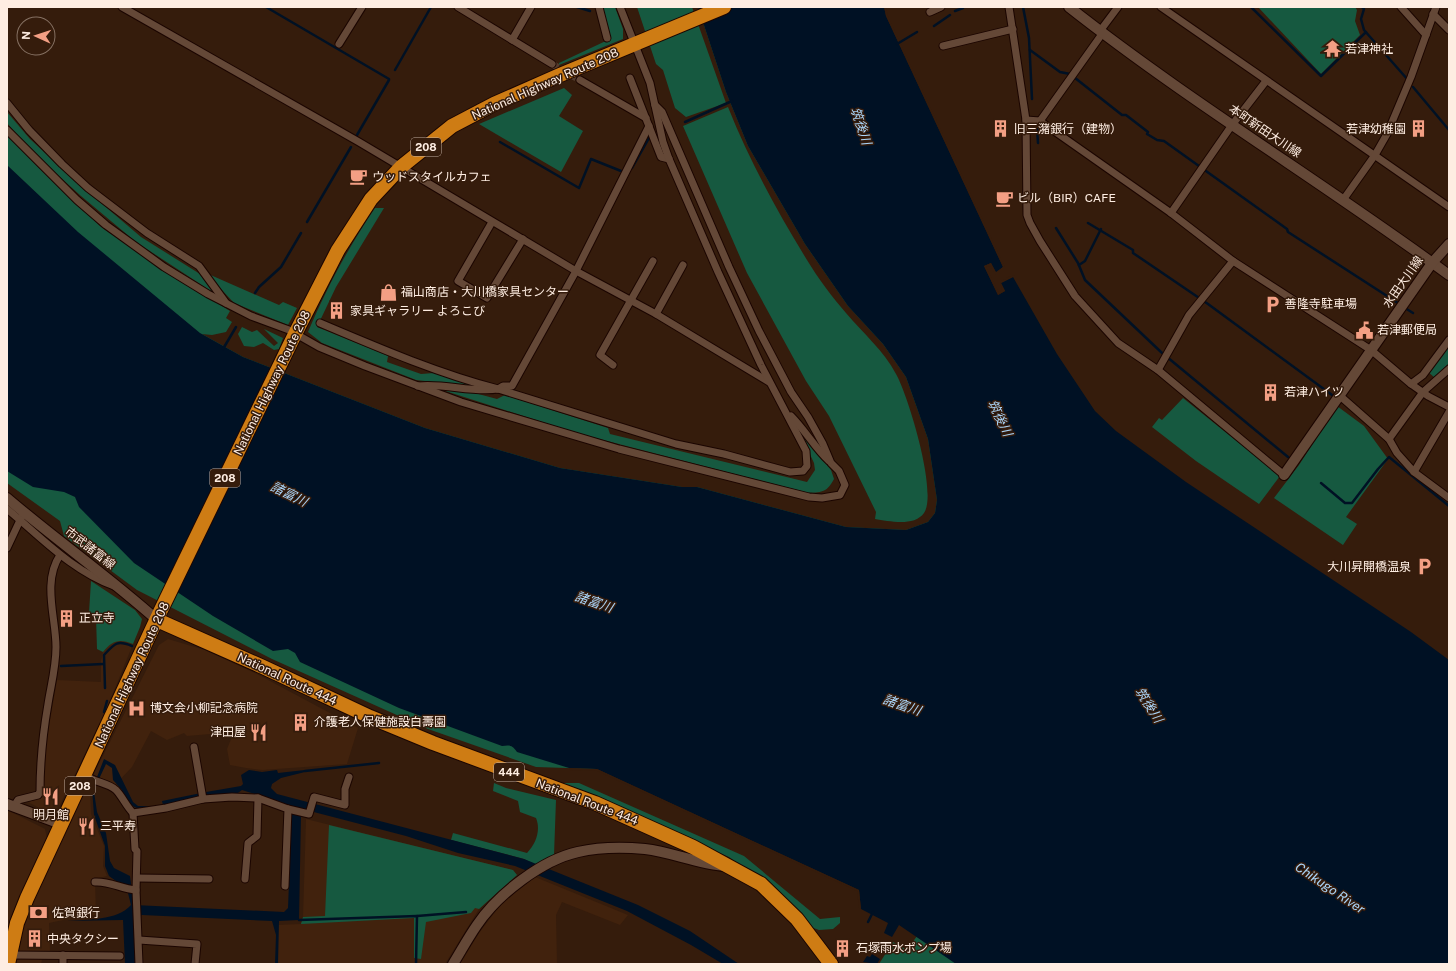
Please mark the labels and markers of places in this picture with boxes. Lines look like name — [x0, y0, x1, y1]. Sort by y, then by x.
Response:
temple icon: 若津神社 — [1322, 39, 1342, 59]
place label: 若津神社 — [1345, 42, 1393, 56]
building icon: 旧三潴銀行（建物） — [991, 119, 1011, 139]
building icon: 若津幼稚園 — [1409, 119, 1429, 139]
place label: 旧三潴銀行（建物） — [1014, 122, 1122, 136]
place label: 若津幼稚園 — [1346, 122, 1406, 136]
cafe icon: ウッドスタイルカフェ — [349, 167, 369, 187]
place label: ウッドスタイルカフェ — [372, 170, 492, 184]
cafe icon: ビル（BIR）CAFE — [994, 188, 1014, 208]
place label: ビル（BIR）CAFE — [1017, 191, 1116, 205]
shop icon: 福山商店・大川橋家具センター — [378, 282, 398, 302]
place label: 福山商店・大川橋家具センター — [401, 285, 569, 299]
parking icon: 善隆寺駐車場 — [1262, 294, 1282, 314]
place label: 善隆寺駐車場 — [1285, 297, 1357, 311]
building icon: 家具ギャラリー よろこび — [327, 301, 347, 321]
place label: 家具ギャラリー よろこび — [350, 304, 485, 318]
public building icon: 若津郵便局 — [1354, 320, 1374, 340]
place label: 若津郵便局 — [1377, 323, 1437, 337]
building icon: 若津ハイツ — [1261, 382, 1281, 402]
place label: 若津ハイツ — [1284, 385, 1344, 399]
parking icon: 大川昇開橋温泉 — [1414, 557, 1434, 577]
place label: 大川昇開橋温泉 — [1327, 560, 1411, 574]
building icon: 正立寺 — [56, 608, 76, 628]
place label: 正立寺 — [79, 611, 115, 625]
hospital icon: 博文会小柳記念病院 — [127, 698, 147, 718]
place label: 博文会小柳記念病院 — [150, 701, 258, 715]
building icon: 介護老人保健施設白壽園 — [291, 712, 311, 732]
place label: 介護老人保健施設白壽園 — [314, 715, 446, 729]
restaurant icon: 津田屋 — [249, 722, 269, 742]
place label: 津田屋 — [210, 725, 246, 739]
restaurant icon: 明月館 — [41, 786, 61, 806]
place label: 明月館 — [33, 808, 69, 822]
restaurant icon: 三平寿 — [77, 816, 97, 836]
place label: 三平寿 — [100, 819, 136, 833]
bank icon: 佐賀銀行 — [29, 903, 49, 923]
place label: 佐賀銀行 — [52, 906, 100, 920]
building icon: 中央タクシー — [24, 929, 44, 949]
place label: 中央タクシー — [47, 932, 119, 946]
building icon: 石塚雨水ポンプ場 — [833, 938, 853, 958]
place label: 石塚雨水ポンプ場 — [856, 941, 952, 955]

